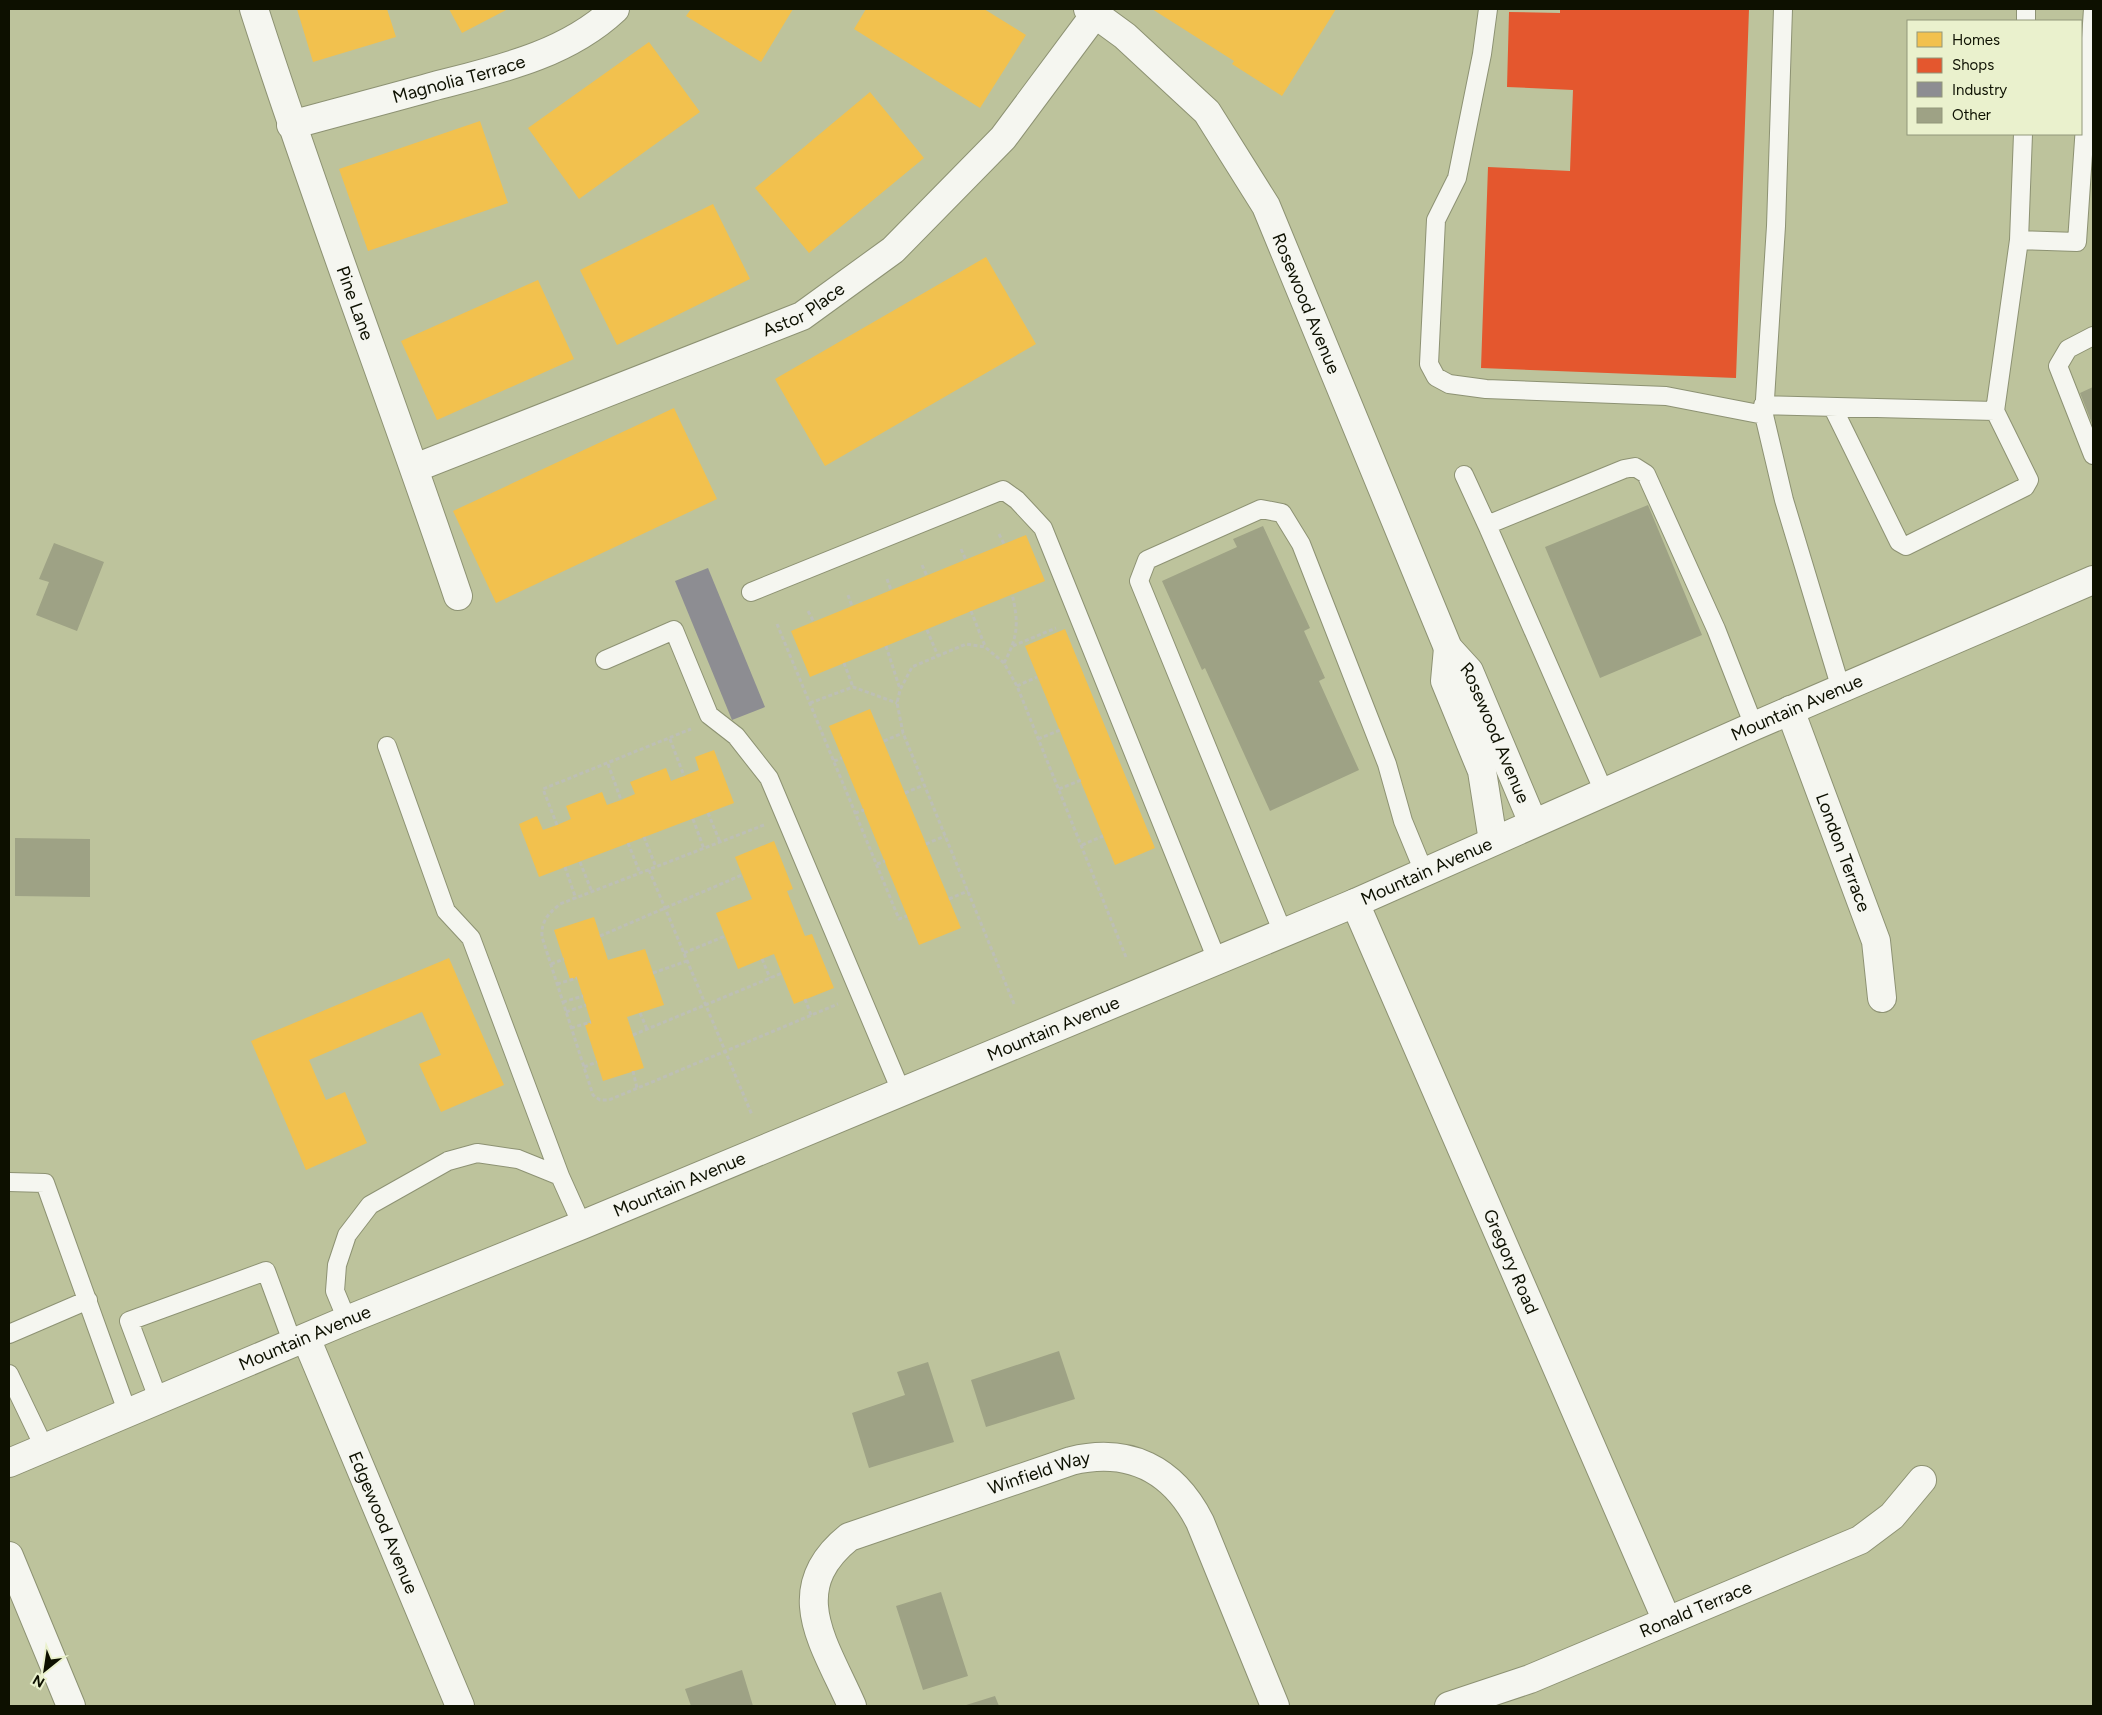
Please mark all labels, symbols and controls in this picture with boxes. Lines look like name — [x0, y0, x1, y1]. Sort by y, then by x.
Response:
legend — [1907, 20, 2082, 135]
text: Homes — [1952, 31, 2000, 49]
street label: Magnolia Terrace — [390, 50, 528, 108]
text: Shops — [1952, 56, 1994, 74]
text: Industry — [1952, 81, 2007, 99]
text: Other — [1952, 106, 1991, 124]
street label: Rosewood Avenue — [1267, 230, 1345, 377]
street label: Pine Lane — [332, 263, 378, 343]
street label: Astor Place — [759, 278, 849, 341]
street label: Rosewood Avenue — [1456, 658, 1534, 807]
street label: Mountain Avenue — [1728, 669, 1866, 746]
street label: London Terrace — [1811, 790, 1875, 915]
street label: Mountain Avenue — [1357, 833, 1496, 910]
street label: Mountain Avenue — [984, 991, 1123, 1066]
street label: Mountain Avenue — [610, 1147, 749, 1222]
street label: Gregory Road — [1478, 1206, 1543, 1317]
street label: Mountain Avenue — [235, 1300, 374, 1376]
street label: Winfield Way — [985, 1447, 1092, 1500]
street label: Edgewood Avenue — [344, 1448, 423, 1597]
street label: Ronald Terrace — [1636, 1576, 1755, 1643]
north arrow — [20, 1645, 70, 1695]
text: N — [30, 1671, 48, 1691]

